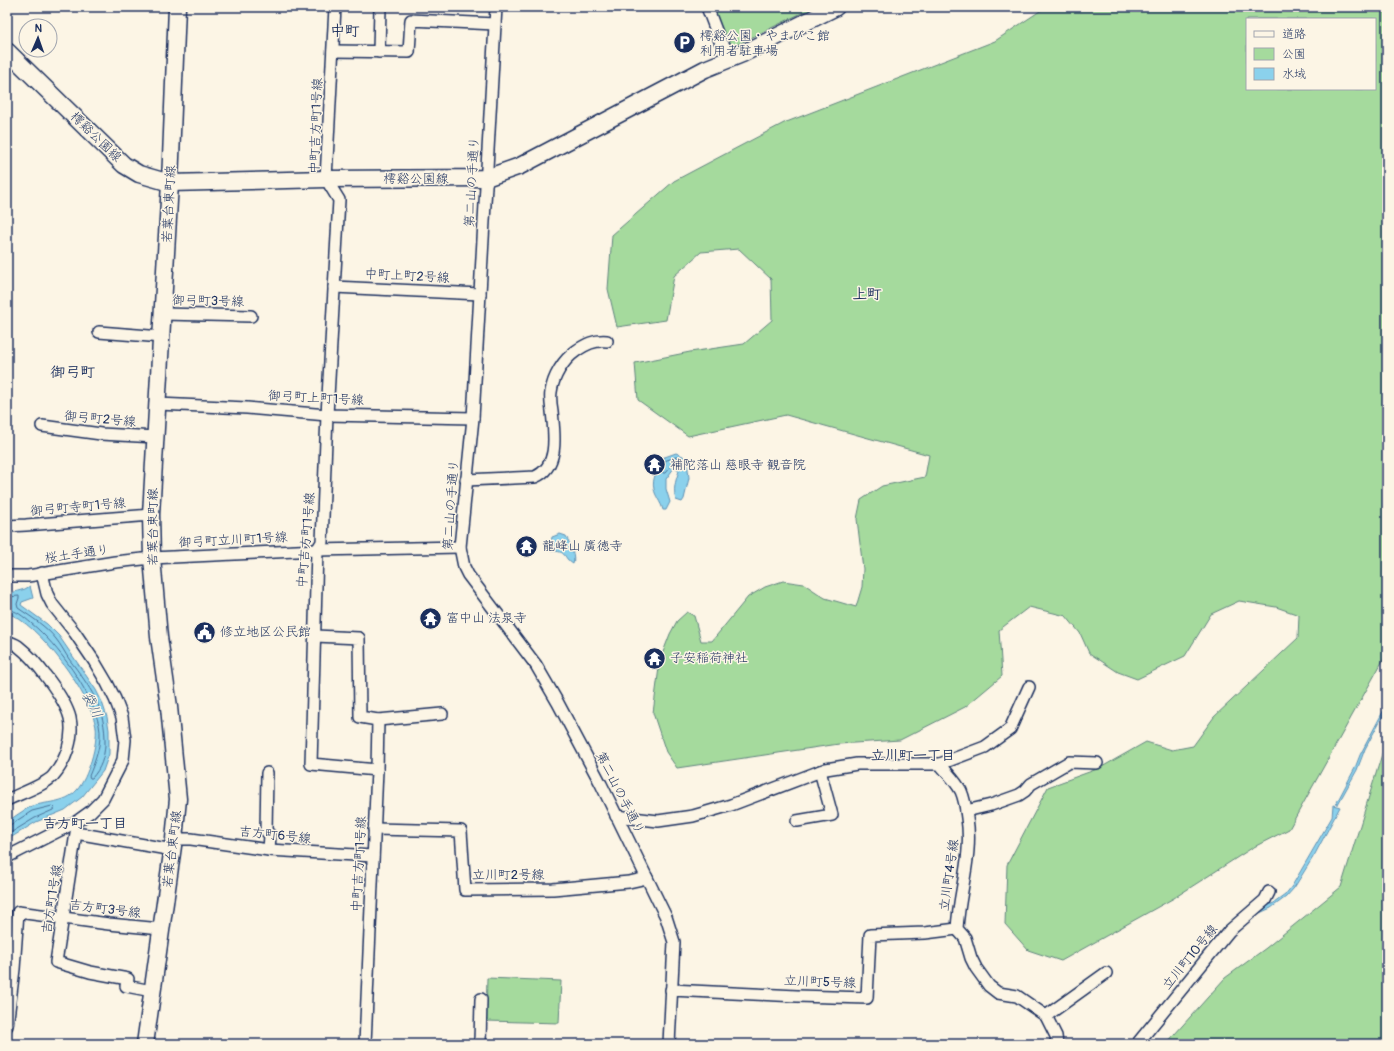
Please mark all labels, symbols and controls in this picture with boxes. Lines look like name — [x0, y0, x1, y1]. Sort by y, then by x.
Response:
north arrow — [18, 18, 58, 58]
legend — [1246, 18, 1376, 90]
text: N — [34, 22, 43, 35]
district label: 中町 — [330, 22, 360, 41]
text: 道路 — [1282, 27, 1306, 42]
place label: 樗谿公園・やまびこ館 利用者駐車場 — [700, 28, 830, 59]
parking icon: 樗谿公園・やまびこ館 利用者駐車場 — [671, 30, 697, 56]
text: 公園 — [1282, 47, 1306, 62]
text: 水域 — [1282, 67, 1306, 82]
street label: 中町吉方町1号線 — [306, 77, 326, 174]
street label: 樗谿公園線 — [67, 109, 126, 166]
street label: 第二山の手通り — [462, 136, 482, 228]
street label: 若葉台東町線 — [159, 164, 179, 243]
street label: 樗谿公園線 — [383, 171, 449, 187]
street label: 中町上町2号線 — [364, 266, 451, 286]
district label: 上町 — [852, 285, 882, 304]
street label: 御弓町3号線 — [172, 292, 245, 310]
district label: 御弓町 — [50, 363, 96, 382]
street label: 御弓町上町1号線 — [268, 387, 365, 409]
street label: 御弓町2号線 — [63, 408, 138, 430]
temple icon: 補陀落山 慈眼寺 観音院 — [642, 452, 668, 478]
place label: 補陀落山 慈眼寺 観音院 — [670, 457, 806, 473]
street label: 第二山の手通り — [440, 459, 462, 551]
street label: 若葉台東町線 — [145, 487, 161, 566]
street label: 中町吉方町1号線 — [294, 490, 318, 589]
street label: 御弓町寺町1号線 — [29, 495, 128, 519]
street label: 御弓町立川町1号線 — [178, 529, 289, 551]
temple icon: 龍峰山 廣徳寺 — [514, 533, 540, 559]
place label: 龍峰山 廣徳寺 — [542, 538, 623, 554]
street label: 桜土手通り — [44, 542, 110, 566]
temple icon: 富中山 法泉寺 — [418, 605, 444, 631]
place label: 富中山 法泉寺 — [446, 610, 527, 626]
public building icon: 修立地区公民館 — [192, 619, 218, 645]
place label: 修立地区公民館 — [220, 624, 311, 640]
temple icon: 子安稲荷神社 — [641, 645, 667, 671]
place label: 子安稲荷神社 — [670, 650, 748, 666]
water label: 袋川 — [78, 689, 106, 721]
district label: 立川町一丁目 — [871, 747, 955, 764]
street label: 第二山の手通り — [592, 749, 648, 837]
street label: 若葉台東町線 — [159, 808, 185, 889]
district label: 吉方町一丁目 — [43, 815, 127, 832]
street label: 中町吉方町1号線 — [348, 815, 370, 912]
street label: 吉方町6号線 — [238, 823, 313, 847]
street label: 立川町4号線 — [936, 837, 962, 912]
street label: 吉方町1号線 — [39, 862, 66, 935]
street label: 立川町2号線 — [472, 867, 545, 883]
street label: 吉方町3号線 — [68, 897, 143, 921]
street label: 立川町10号線 — [1159, 921, 1222, 993]
street label: 立川町5号線 — [784, 973, 857, 991]

